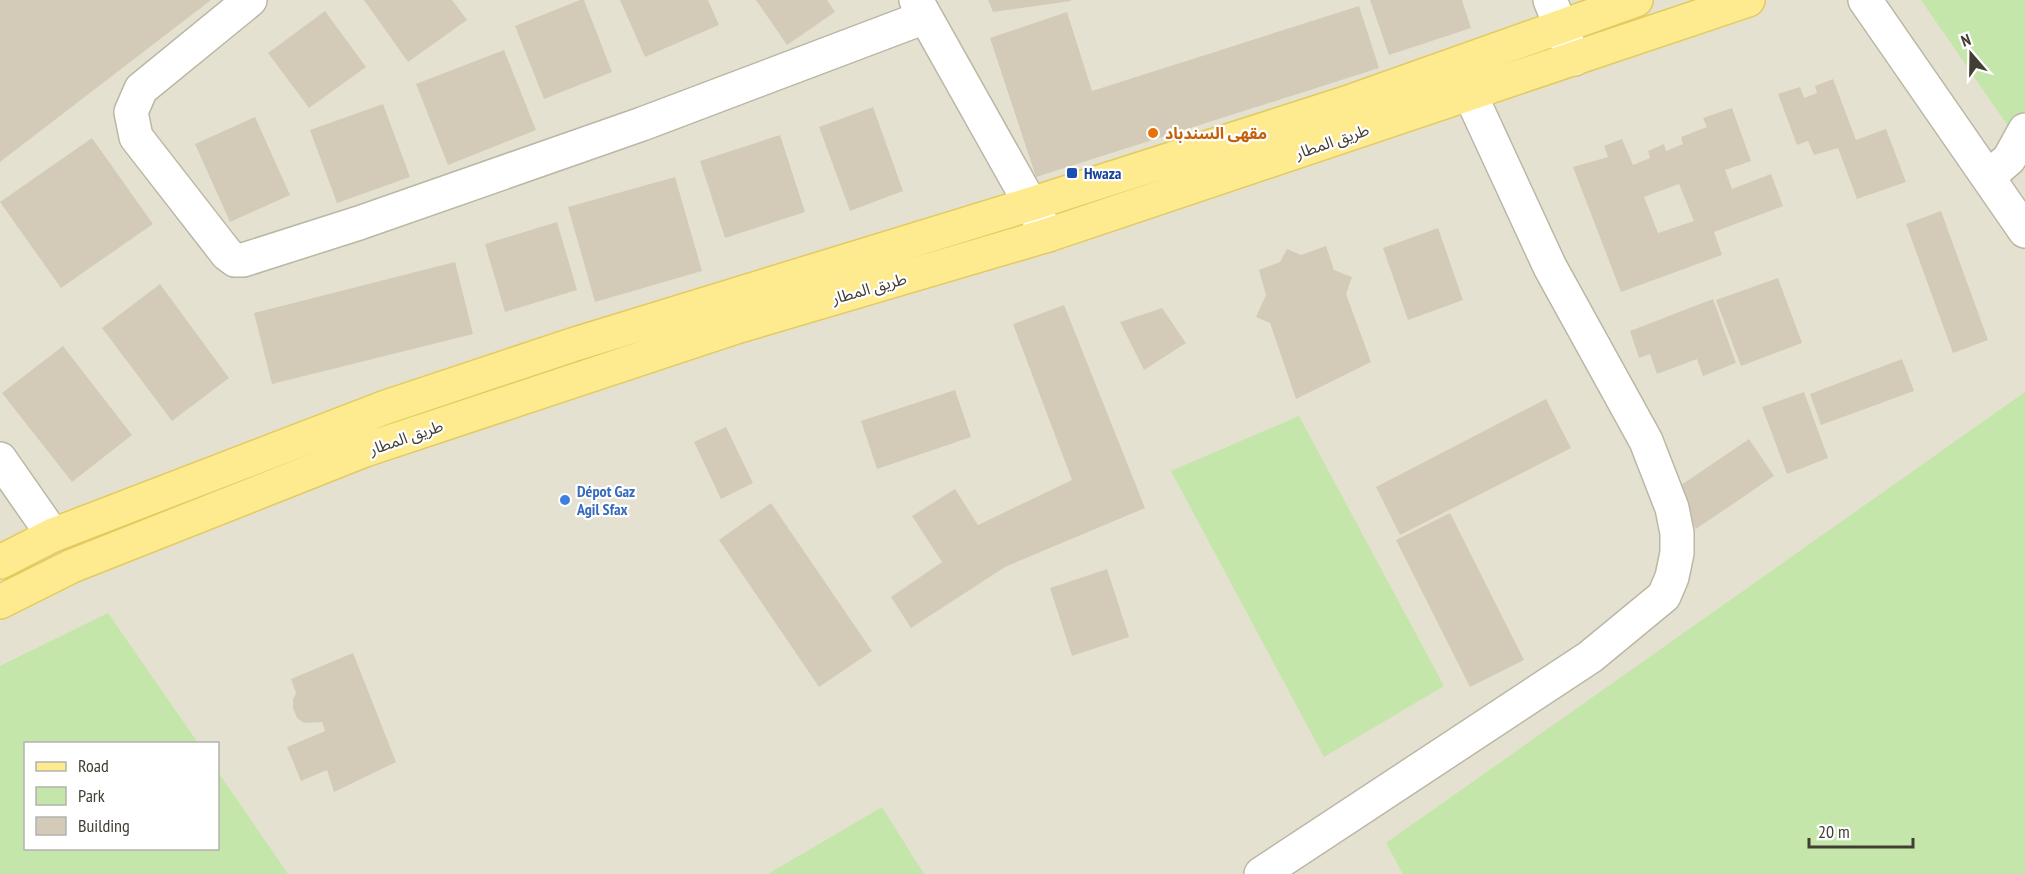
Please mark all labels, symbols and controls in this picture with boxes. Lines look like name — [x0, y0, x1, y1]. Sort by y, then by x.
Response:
north arrow — [1941, 24, 2001, 84]
text: N — [1958, 29, 1973, 51]
street label: طريق المطار — [1291, 119, 1372, 164]
place label: مقهى السندباد — [1165, 123, 1267, 143]
marker: مقهى السندباد — [1146, 126, 1160, 140]
place label: Hwaza — [1084, 163, 1122, 183]
marker: Hwaza — [1065, 166, 1079, 180]
street label: طريق المطار — [828, 268, 909, 309]
street label: طريق المطار — [365, 415, 446, 460]
place label: Dépot Gaz Agil Sfax — [576, 481, 635, 519]
marker: Dépot Gaz Agil Sfax — [558, 493, 572, 507]
legend — [24, 742, 219, 850]
text: Road — [78, 754, 109, 777]
text: Park — [78, 784, 105, 807]
scale bar — [1809, 811, 1912, 849]
text: Building — [78, 814, 130, 837]
text: 20 m — [1818, 820, 1850, 843]

